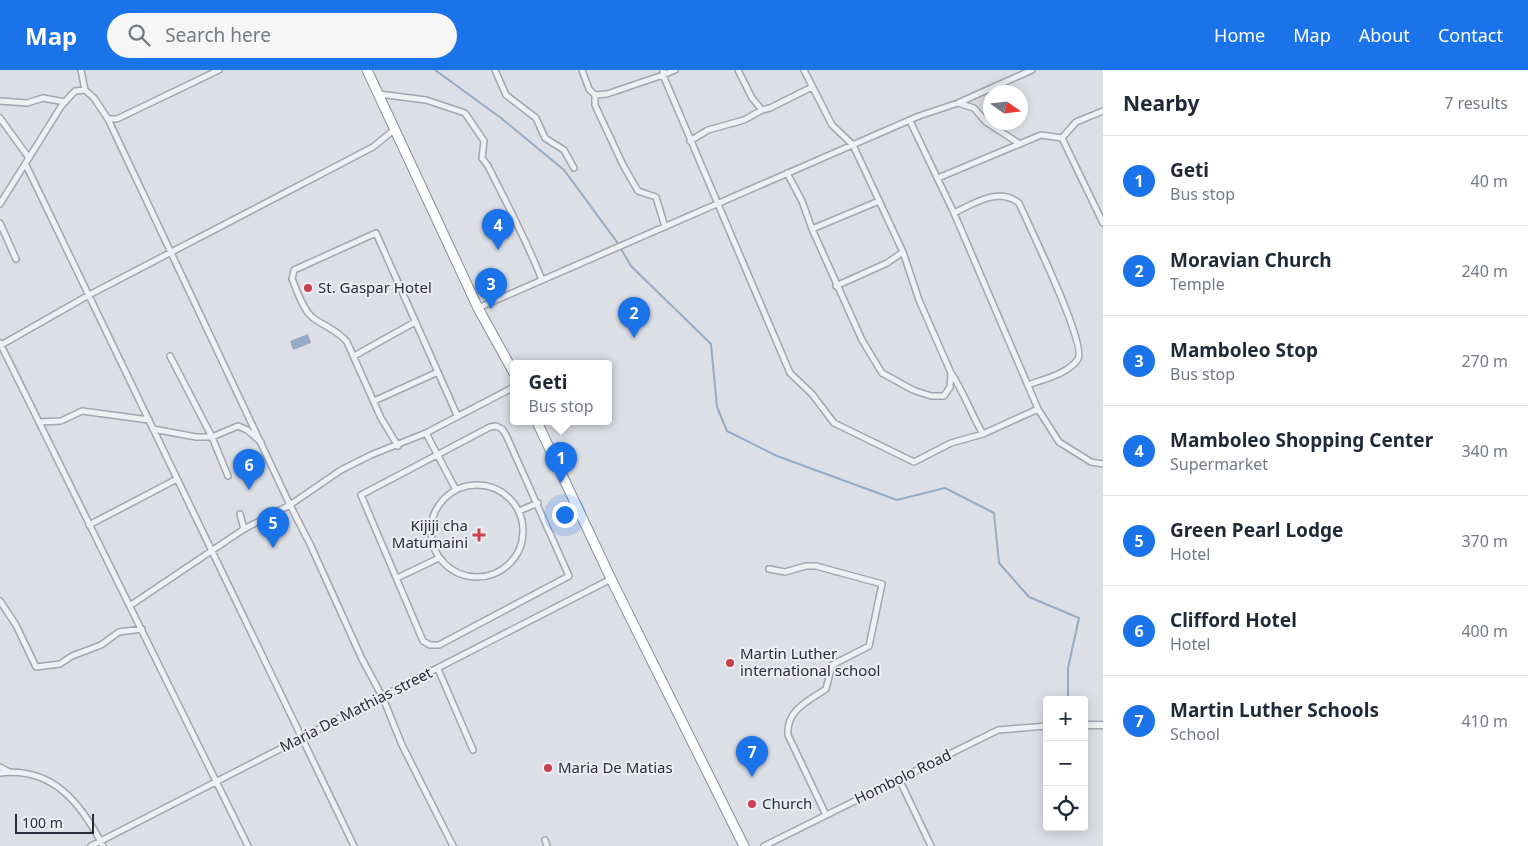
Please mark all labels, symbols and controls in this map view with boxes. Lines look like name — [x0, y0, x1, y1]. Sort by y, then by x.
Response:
search box — [107, 13, 457, 58]
text: Map — [25, 19, 77, 52]
icon: search — [125, 21, 153, 49]
text: Search here — [165, 22, 271, 48]
text: Home — [1214, 23, 1265, 47]
text: Map — [1293, 23, 1331, 47]
text: About — [1359, 23, 1410, 47]
text: Contact — [1438, 23, 1503, 47]
north arrow — [983, 85, 1028, 130]
text: Nearby — [1123, 89, 1199, 117]
text: 7 results — [1444, 92, 1508, 114]
text: Geti — [1170, 157, 1209, 183]
text: 1 — [1134, 170, 1144, 192]
text: 40 m — [1471, 170, 1508, 192]
text: Bus stop — [1170, 183, 1235, 205]
pin: 4 — [482, 209, 514, 250]
text: Moravian Church — [1170, 247, 1332, 273]
text: 2 — [1134, 260, 1144, 282]
text: 240 m — [1461, 260, 1508, 282]
pin: 3 — [475, 268, 507, 309]
text: Temple — [1170, 273, 1225, 295]
place label: St. Gaspar Hotel — [318, 277, 432, 297]
marker: St. Gaspar Hotel — [302, 282, 314, 294]
pin: 2 — [618, 297, 650, 338]
text: Mamboleo Stop — [1170, 337, 1318, 363]
text: 3 — [1134, 350, 1144, 372]
text: 270 m — [1461, 350, 1508, 372]
popup — [510, 360, 612, 425]
text: Bus stop — [1170, 363, 1235, 385]
text: Geti — [528, 369, 567, 395]
text: Bus stop — [528, 395, 594, 417]
text: Mamboleo Shopping Center — [1170, 427, 1433, 453]
text: 4 — [1134, 440, 1144, 462]
text: 340 m — [1461, 440, 1508, 462]
pin: 1 — [545, 442, 577, 483]
pin: 6 — [233, 449, 265, 490]
text: Supermarket — [1170, 453, 1268, 475]
your location — [552, 502, 578, 528]
pin: 5 — [257, 507, 289, 548]
place label: Kijiji cha Matumaini — [392, 515, 468, 552]
text: Green Pearl Lodge — [1170, 517, 1343, 543]
marker: Kijiji cha Matumaini — [472, 528, 486, 542]
text: 5 — [1134, 530, 1144, 552]
text: 370 m — [1461, 530, 1508, 552]
text: Hotel — [1170, 543, 1210, 565]
text: Clifford Hotel — [1170, 607, 1297, 633]
text: 6 — [1134, 620, 1144, 642]
text: 400 m — [1461, 620, 1508, 642]
text: Hotel — [1170, 633, 1210, 655]
place label: Martin Luther international school — [740, 643, 880, 680]
marker: Martin Luther international school — [724, 657, 736, 669]
street label: Maria De Mathias street — [276, 662, 436, 756]
map controls — [1043, 696, 1088, 831]
button: + — [1043, 696, 1088, 741]
text: Martin Luther Schools — [1170, 697, 1379, 723]
text: 7 — [1134, 710, 1144, 732]
text: 410 m — [1461, 710, 1508, 732]
text: School — [1170, 723, 1220, 745]
pin: 7 — [736, 736, 768, 777]
button: − — [1043, 741, 1088, 786]
street label: Hombolo Road — [851, 744, 954, 808]
place label: Maria De Matias — [558, 757, 673, 777]
marker: Maria De Matias — [542, 762, 554, 774]
button: locate — [1043, 786, 1088, 831]
place label: Church — [762, 793, 812, 813]
marker: Church — [746, 798, 758, 810]
scale bar — [15, 811, 94, 834]
text: 100 m — [22, 813, 63, 832]

